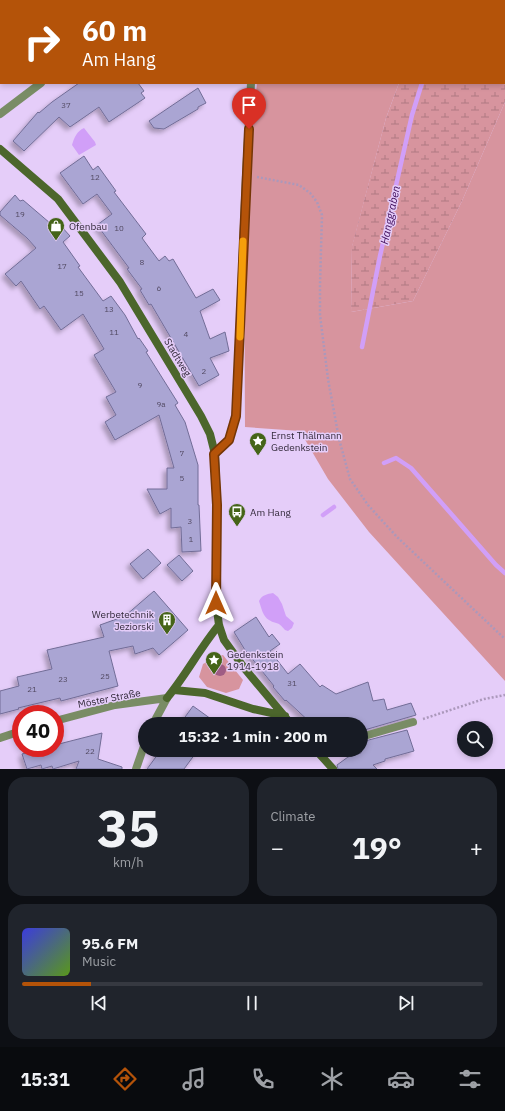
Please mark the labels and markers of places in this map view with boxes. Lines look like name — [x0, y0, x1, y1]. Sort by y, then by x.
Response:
pin — [232, 88, 266, 129]
shop icon: Ofenbau — [46, 216, 66, 241]
place label: Ofenbau — [69, 220, 107, 233]
place label: Ernst Thälmann Gedenkstein — [271, 429, 342, 454]
place icon: Ernst Thälmann Gedenkstein — [248, 431, 268, 456]
bus stop icon: Am Hang — [227, 502, 247, 527]
place label: Am Hang — [250, 506, 292, 519]
place label: Werbetechnik Jeziorski — [92, 608, 155, 633]
building icon: Werbetechnik Jeziorski — [157, 610, 177, 635]
place label: Gedenkstein 1914-1918 — [227, 648, 284, 673]
place icon: Gedenkstein 1914-1918 — [204, 650, 224, 675]

